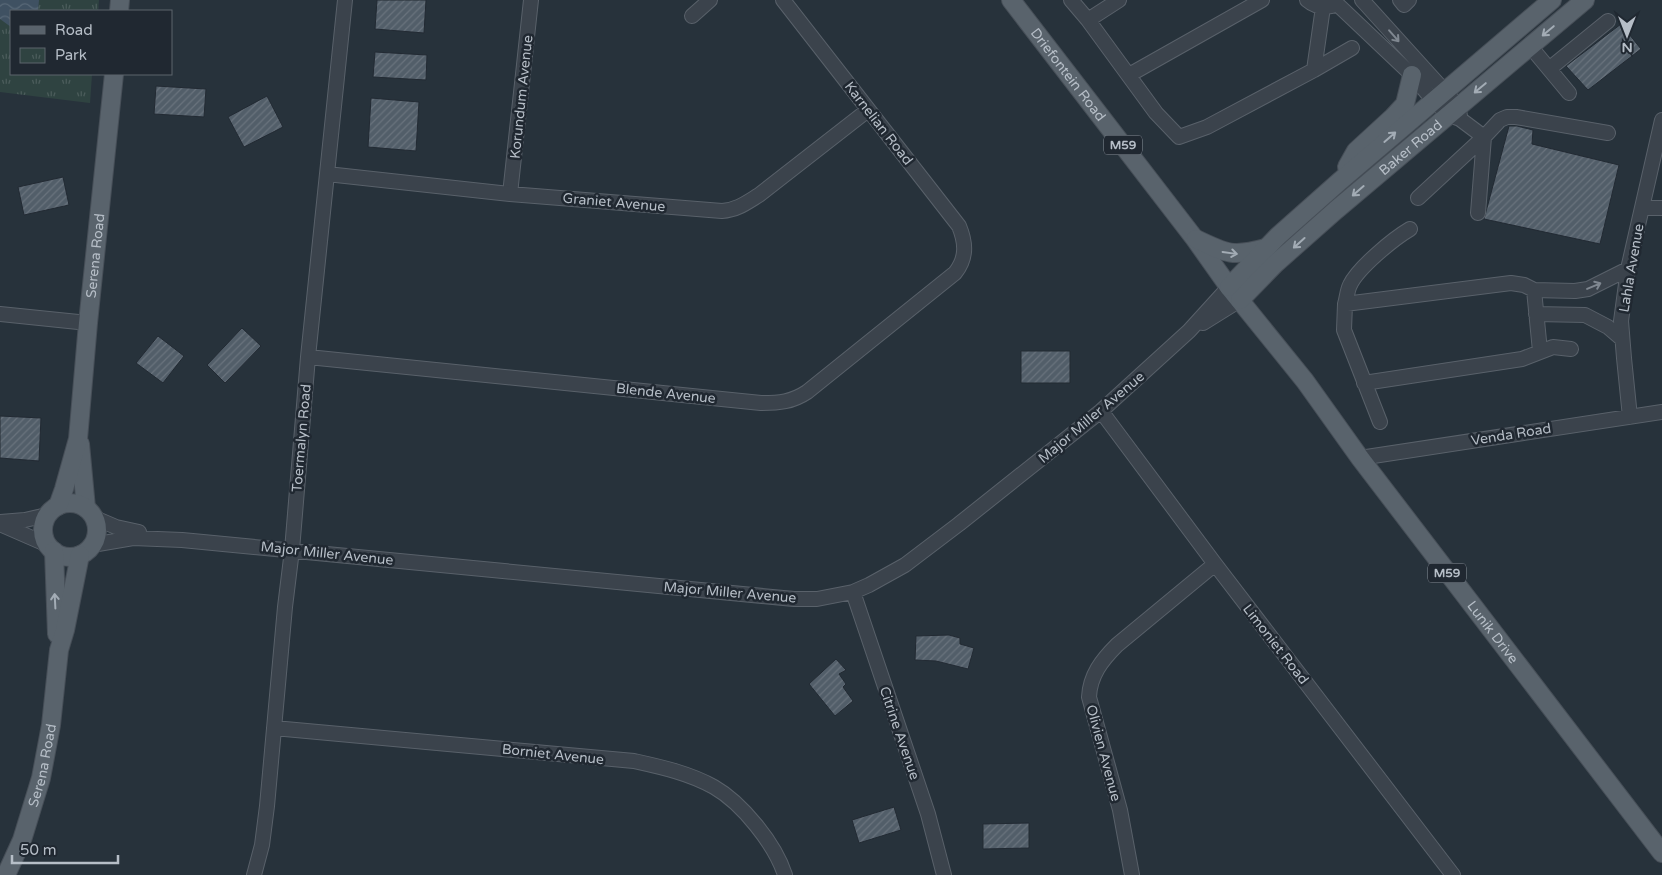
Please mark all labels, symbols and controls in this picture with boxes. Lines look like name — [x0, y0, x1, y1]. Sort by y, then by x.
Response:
legend — [10, 10, 172, 75]
north arrow — [1602, 10, 1652, 60]
text: Road — [55, 21, 93, 39]
street label: Driefontein Road — [1027, 25, 1109, 125]
one-way arrow — [1542, 25, 1555, 36]
one-way arrow — [1388, 30, 1400, 43]
street label: Korundum Avenue — [507, 34, 536, 160]
text: N — [1621, 39, 1633, 56]
text: Park — [55, 46, 87, 64]
street label: Karnelian Road — [841, 78, 916, 168]
one-way arrow — [1474, 82, 1487, 93]
street label: Baker Road — [1376, 116, 1446, 179]
one-way arrow — [1383, 132, 1396, 143]
road number: M59 — [1104, 136, 1142, 154]
one-way arrow — [1351, 185, 1364, 197]
street label: Graniet Avenue — [562, 190, 666, 215]
street label: Serena Road — [83, 213, 108, 299]
street label: Lahla Avenue — [1615, 222, 1648, 314]
one-way arrow — [1293, 237, 1306, 249]
one-way arrow — [1222, 248, 1238, 258]
one-way arrow — [1586, 281, 1601, 291]
street label: Major Miller Avenue — [1035, 368, 1148, 467]
street label: Blende Avenue — [615, 380, 717, 407]
street label: Toermalyn Road — [288, 383, 315, 493]
street label: Venda Road — [1470, 420, 1552, 449]
street label: Major Miller Avenue — [260, 538, 394, 569]
road number: M59 — [1428, 564, 1466, 582]
street label: Major Miller Avenue — [663, 578, 797, 607]
one-way arrow — [51, 593, 60, 609]
street label: Lunik Drive — [1463, 598, 1522, 667]
street label: Limoniet Road — [1239, 601, 1312, 688]
street label: Citrine Avenue — [876, 684, 923, 782]
street label: Olivien Avenue — [1082, 703, 1125, 803]
street label: Serena Road — [25, 722, 60, 809]
street label: Borniet Avenue — [501, 741, 605, 768]
scale bar — [12, 832, 119, 864]
text: 50 m — [20, 841, 57, 859]

